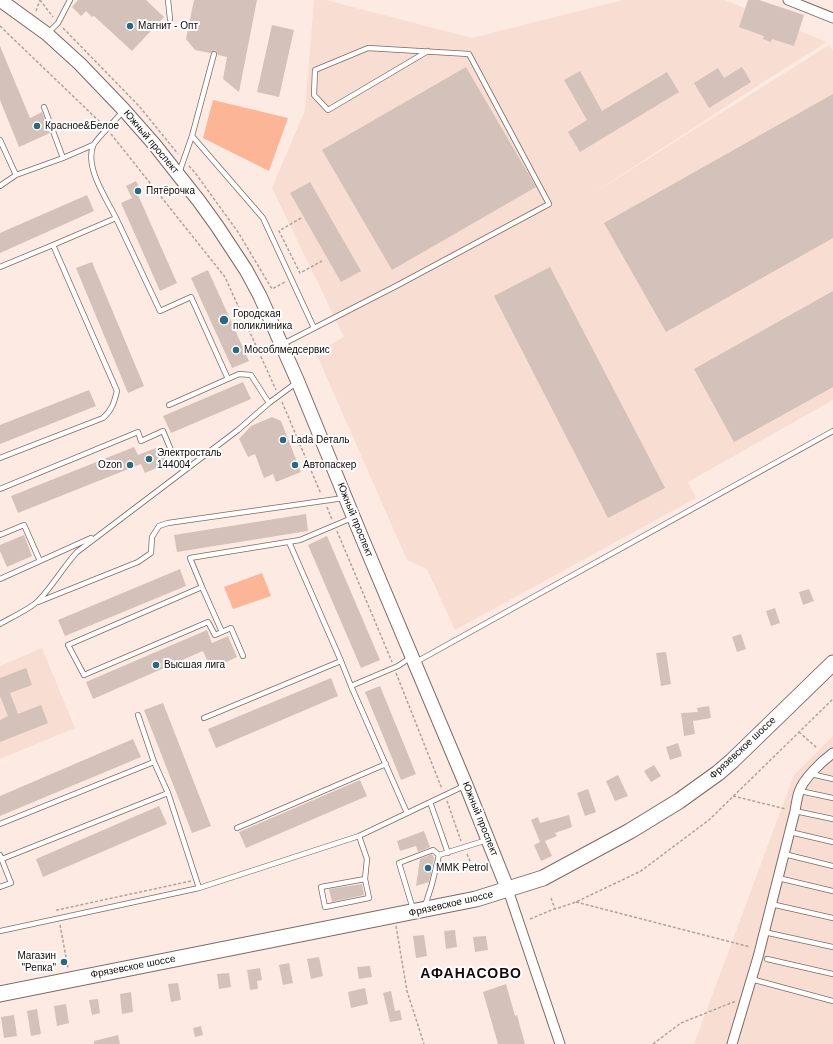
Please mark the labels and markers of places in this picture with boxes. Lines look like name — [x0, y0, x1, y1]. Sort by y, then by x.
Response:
place label: Магнит - Опт — [138, 20, 198, 32]
marker: Магнит - Опт — [125, 21, 135, 31]
place label: Красное&Белое — [45, 120, 119, 132]
marker: Красное&Белое — [32, 121, 42, 131]
place label: Пятёрочка — [146, 185, 195, 197]
marker: Пятёрочка — [133, 186, 143, 196]
place label: Городская поликлиника — [233, 308, 292, 332]
marker: Городская поликлиника — [218, 314, 230, 326]
place label: Мособлмедсервис — [244, 344, 330, 356]
marker: Мособлмедсервис — [231, 345, 241, 355]
place label: Lada Dеталь — [291, 434, 350, 446]
marker: Lada Dеталь — [278, 435, 288, 445]
place label: Электросталь 144004 — [157, 447, 222, 470]
marker: Электросталь 144004 — [144, 454, 154, 464]
place label: Ozon — [98, 459, 122, 471]
place label: Автопаскер — [303, 459, 356, 471]
marker: Ozon — [125, 460, 135, 470]
marker: Автопаскер — [290, 460, 300, 470]
place label: Высшая лига — [164, 659, 225, 671]
marker: Высшая лига — [151, 660, 161, 670]
place label: MMK Petrol — [436, 862, 488, 874]
marker: MMK Petrol — [423, 863, 433, 873]
place label: Магазин "Репка" — [17, 950, 56, 974]
marker: Магазин "Репка" — [59, 957, 69, 967]

